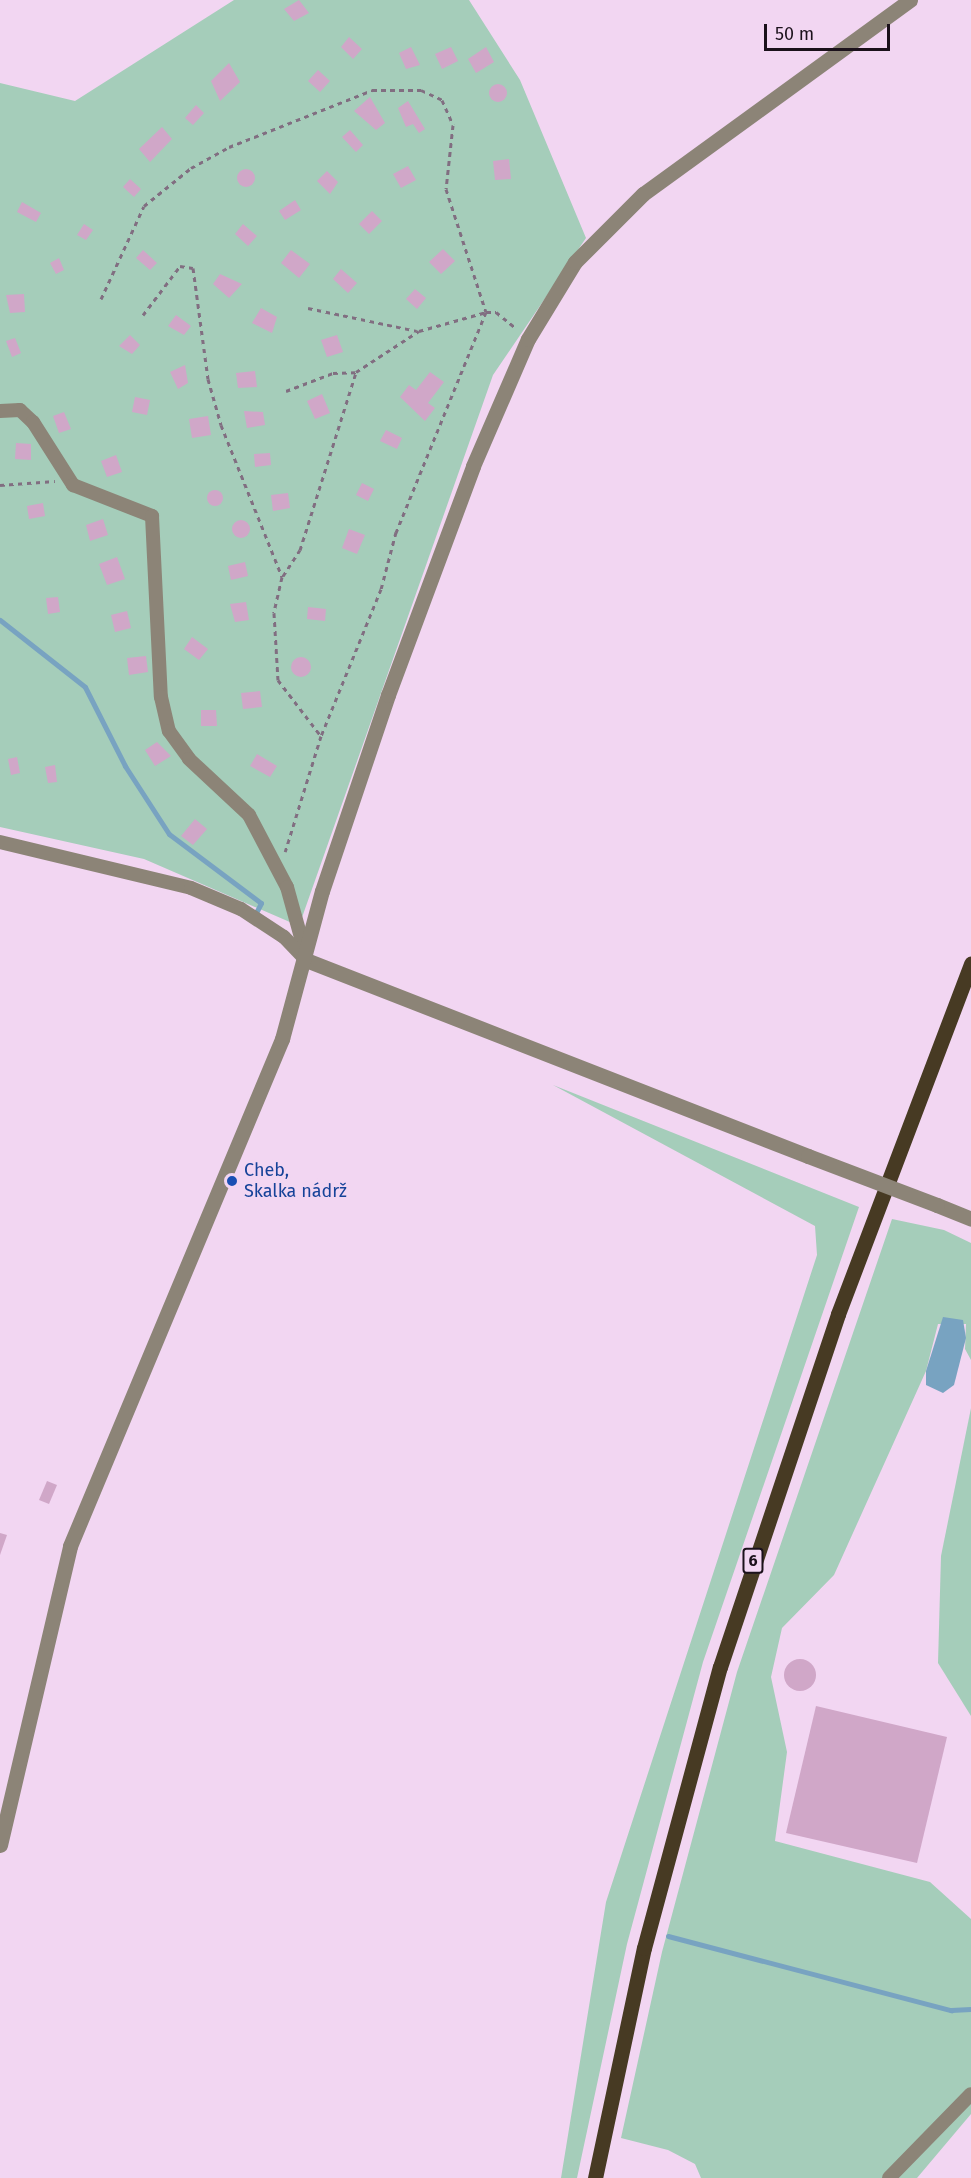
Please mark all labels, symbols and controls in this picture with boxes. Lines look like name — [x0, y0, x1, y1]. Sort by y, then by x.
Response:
scale bar — [767, 12, 893, 50]
text: 50 m — [775, 23, 814, 45]
place label: Cheb, Skalka nádrž — [244, 1160, 347, 1202]
marker: Cheb, Skalka nádrž — [225, 1174, 239, 1188]
road number: 6 — [741, 1548, 765, 1574]

